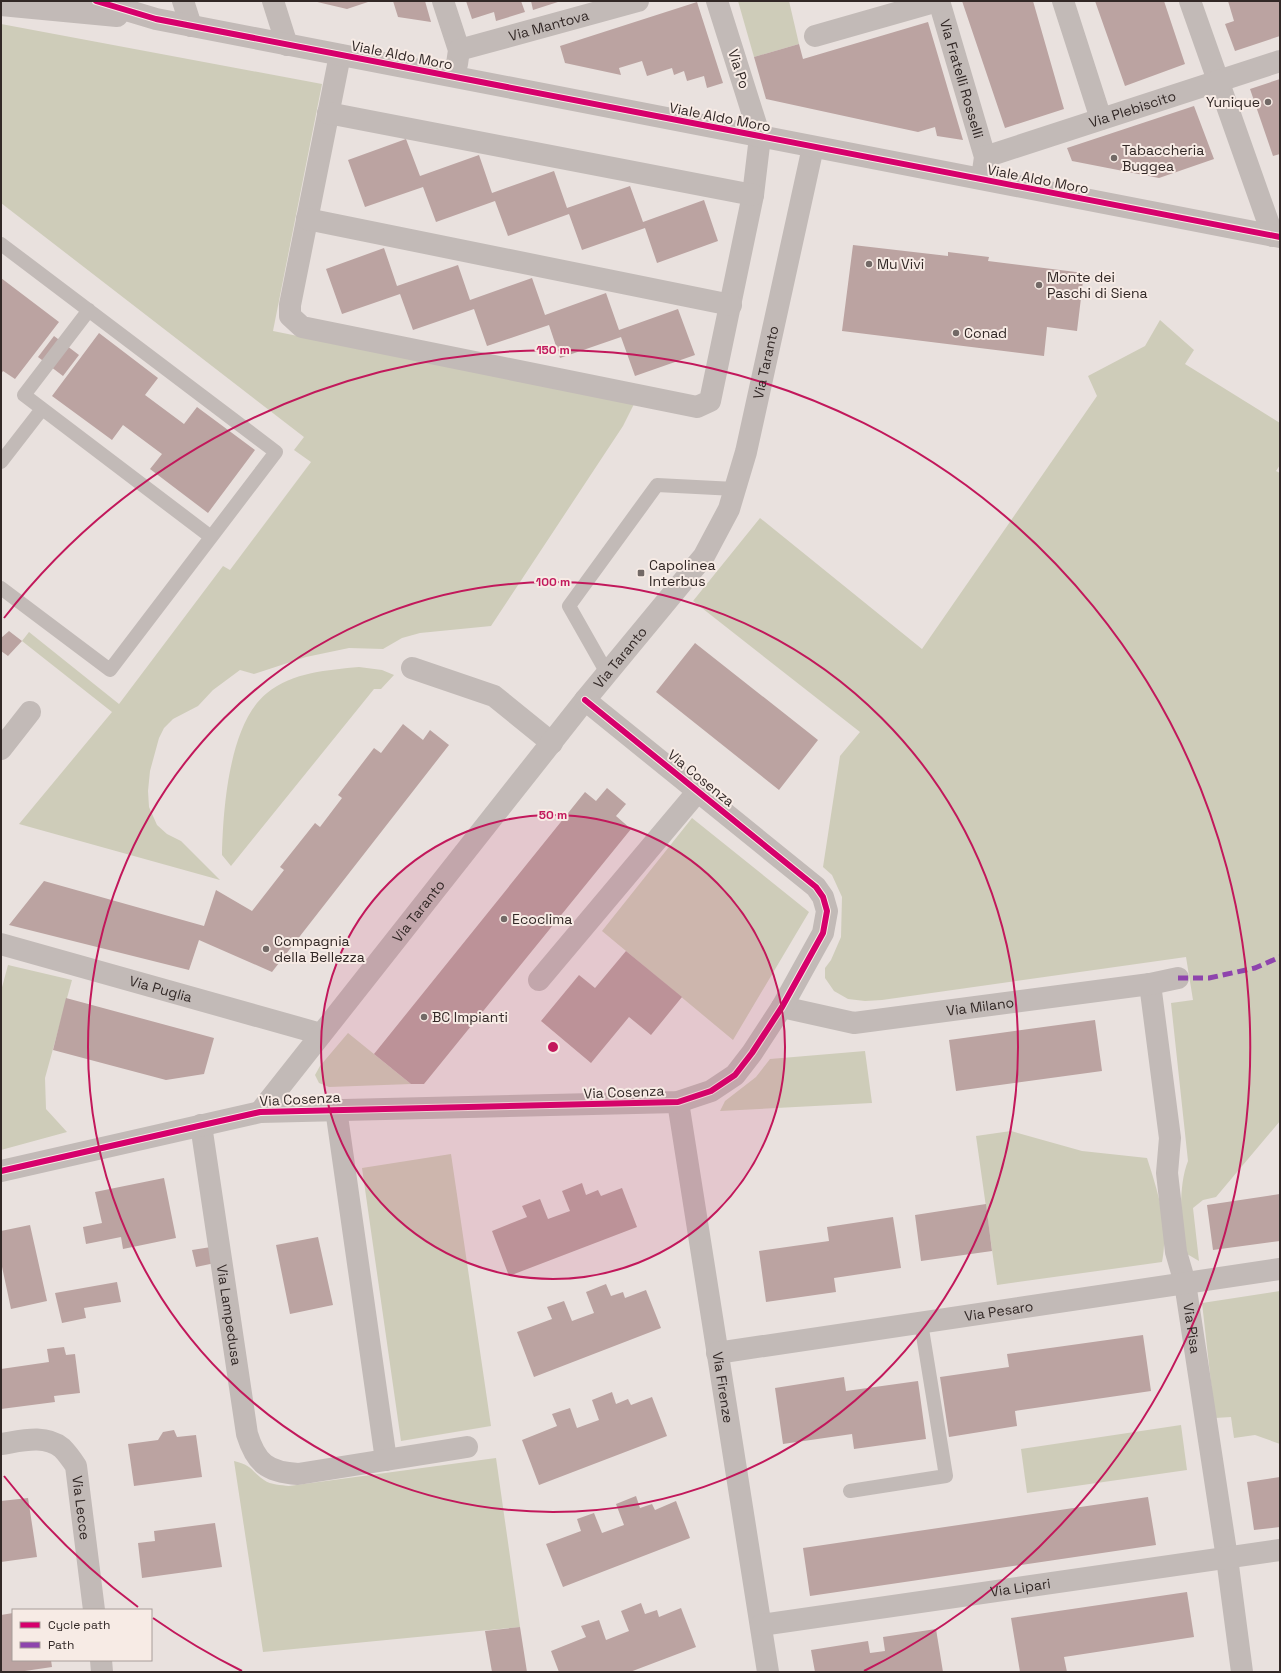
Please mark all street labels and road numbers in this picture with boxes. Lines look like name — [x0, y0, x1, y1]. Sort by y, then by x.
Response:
street label: Via Mantova — [507, 6, 591, 45]
street label: Via Fratelli Rosselli — [936, 17, 988, 140]
street label: Viale Aldo Moro — [350, 36, 454, 74]
street label: Via Po — [724, 47, 754, 91]
street label: Via Plebiscito — [1087, 86, 1178, 132]
street label: Viale Aldo Moro — [668, 98, 772, 136]
street label: Viale Aldo Moro — [986, 160, 1090, 198]
street label: Via Taranto — [749, 324, 783, 401]
street label: Via Taranto — [589, 623, 651, 692]
street label: Via Cosenza — [664, 746, 738, 810]
street label: Via Taranto — [388, 876, 449, 946]
street label: Via Puglia — [127, 972, 194, 1006]
street label: Via Milano — [945, 993, 1015, 1020]
street label: Via Cosenza — [583, 1082, 665, 1102]
street label: Via Cosenza — [259, 1088, 341, 1110]
street label: Via Lampedusa — [213, 1263, 246, 1367]
street label: Via Pesaro — [963, 1297, 1035, 1325]
street label: Via Pisa — [1179, 1302, 1205, 1355]
street label: Via Firenze — [709, 1350, 738, 1424]
street label: Via Lecce — [68, 1474, 94, 1541]
street label: Via Lipari — [989, 1574, 1052, 1601]

